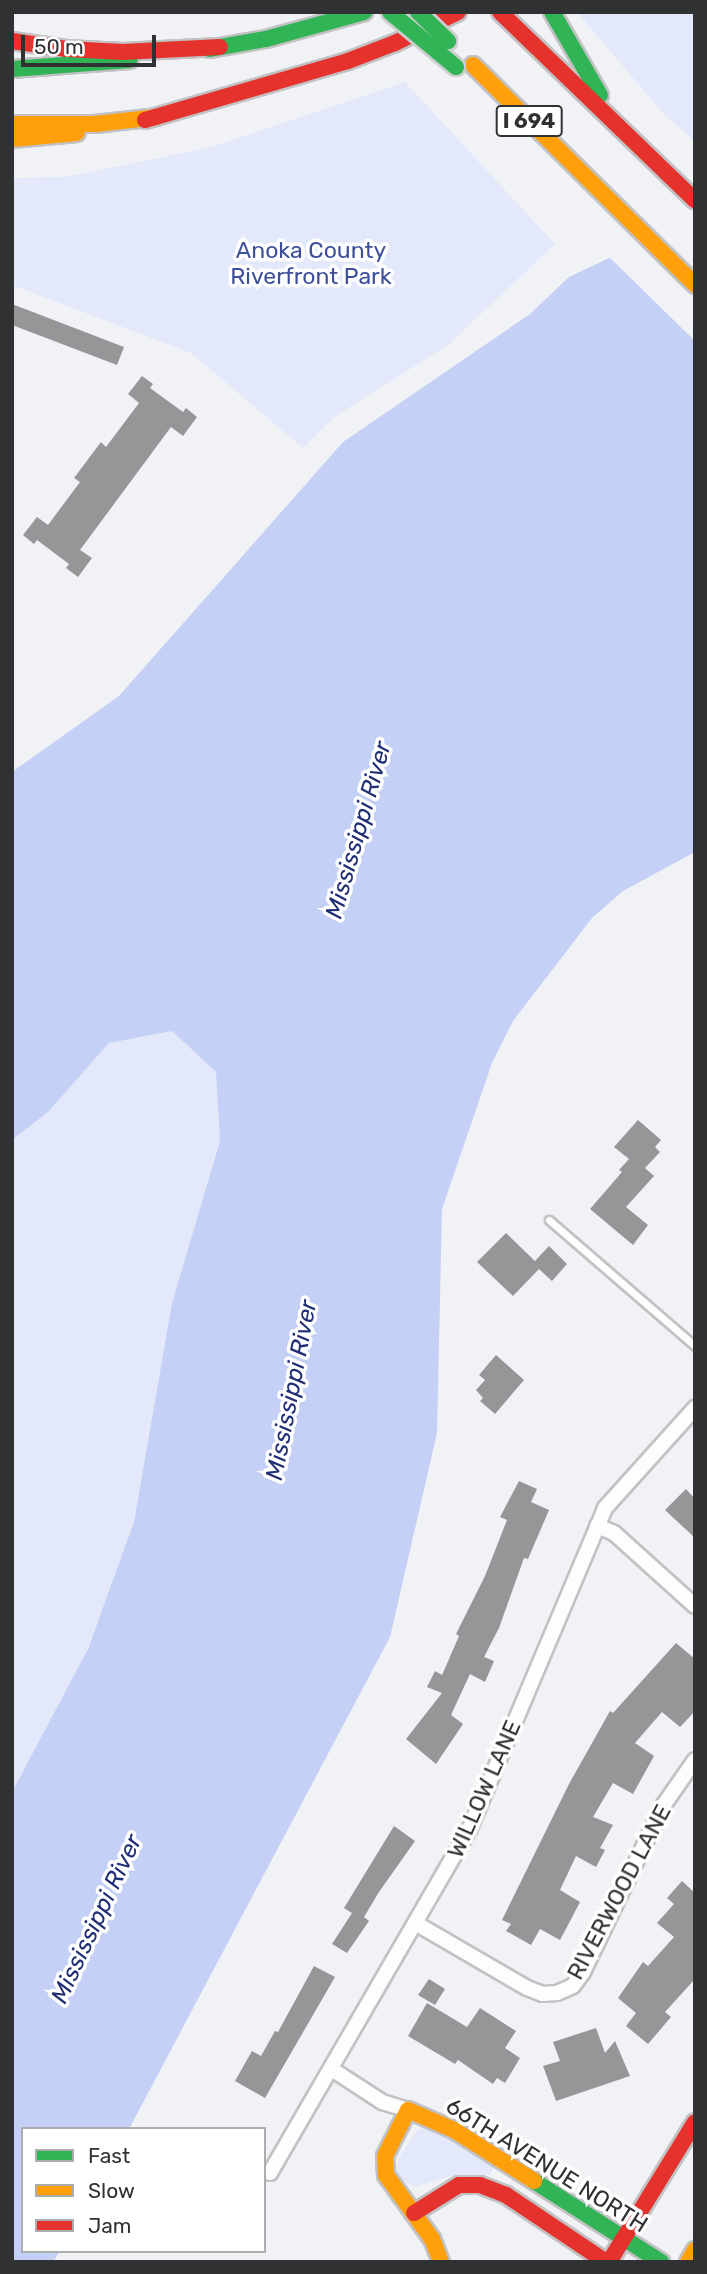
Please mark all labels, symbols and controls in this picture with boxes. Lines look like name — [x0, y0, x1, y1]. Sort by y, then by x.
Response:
scale bar — [24, 21, 159, 65]
text: 50 m — [34, 34, 84, 59]
road number: I 694 — [494, 104, 564, 138]
park label: Anoka County Riverfront Park — [230, 236, 392, 290]
water label: Mississippi River — [320, 738, 398, 922]
water label: Mississippi River — [260, 1297, 324, 1483]
street label: WILLOW LANE — [441, 1716, 527, 1862]
street label: RIVERWOOD LANE — [561, 1800, 677, 1984]
water label: Mississippi River — [45, 1830, 149, 2008]
street label: 66TH AVENUE NORTH — [441, 2091, 653, 2239]
legend — [21, 2127, 266, 2253]
text: Fast — [88, 2143, 130, 2168]
text: Slow — [88, 2178, 135, 2203]
text: Jam — [88, 2213, 132, 2238]

